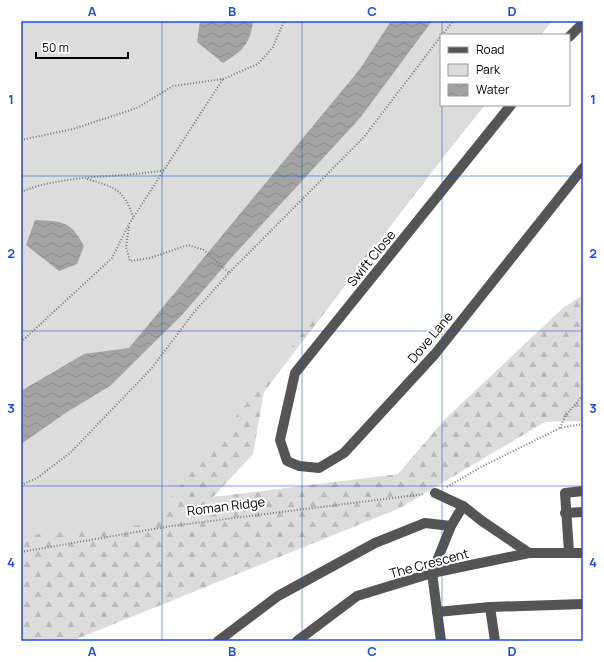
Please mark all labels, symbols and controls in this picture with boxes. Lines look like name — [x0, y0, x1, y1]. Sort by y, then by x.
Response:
text: A — [88, 2, 97, 20]
text: B — [228, 2, 236, 20]
text: C — [367, 2, 377, 20]
text: D — [507, 2, 517, 20]
scale bar — [36, 34, 128, 60]
legend — [440, 34, 570, 106]
text: 50 m — [42, 39, 69, 56]
text: Road — [476, 41, 504, 58]
text: Park — [476, 61, 501, 78]
text: Water — [476, 81, 510, 98]
text: 1 — [8, 90, 14, 108]
text: 1 — [590, 90, 596, 108]
street label: Swift Close — [343, 226, 400, 290]
text: 2 — [7, 244, 15, 262]
text: 2 — [589, 244, 597, 262]
street label: Dove Lane — [403, 307, 457, 366]
text: 3 — [7, 399, 15, 417]
text: 3 — [589, 399, 597, 417]
street label: Roman Ridge — [186, 492, 267, 520]
street label: The Crescent — [387, 544, 471, 582]
text: 4 — [7, 553, 15, 571]
text: 4 — [589, 553, 597, 571]
text: A — [88, 642, 97, 660]
text: B — [228, 642, 236, 660]
text: C — [367, 642, 377, 660]
text: D — [507, 642, 517, 660]

